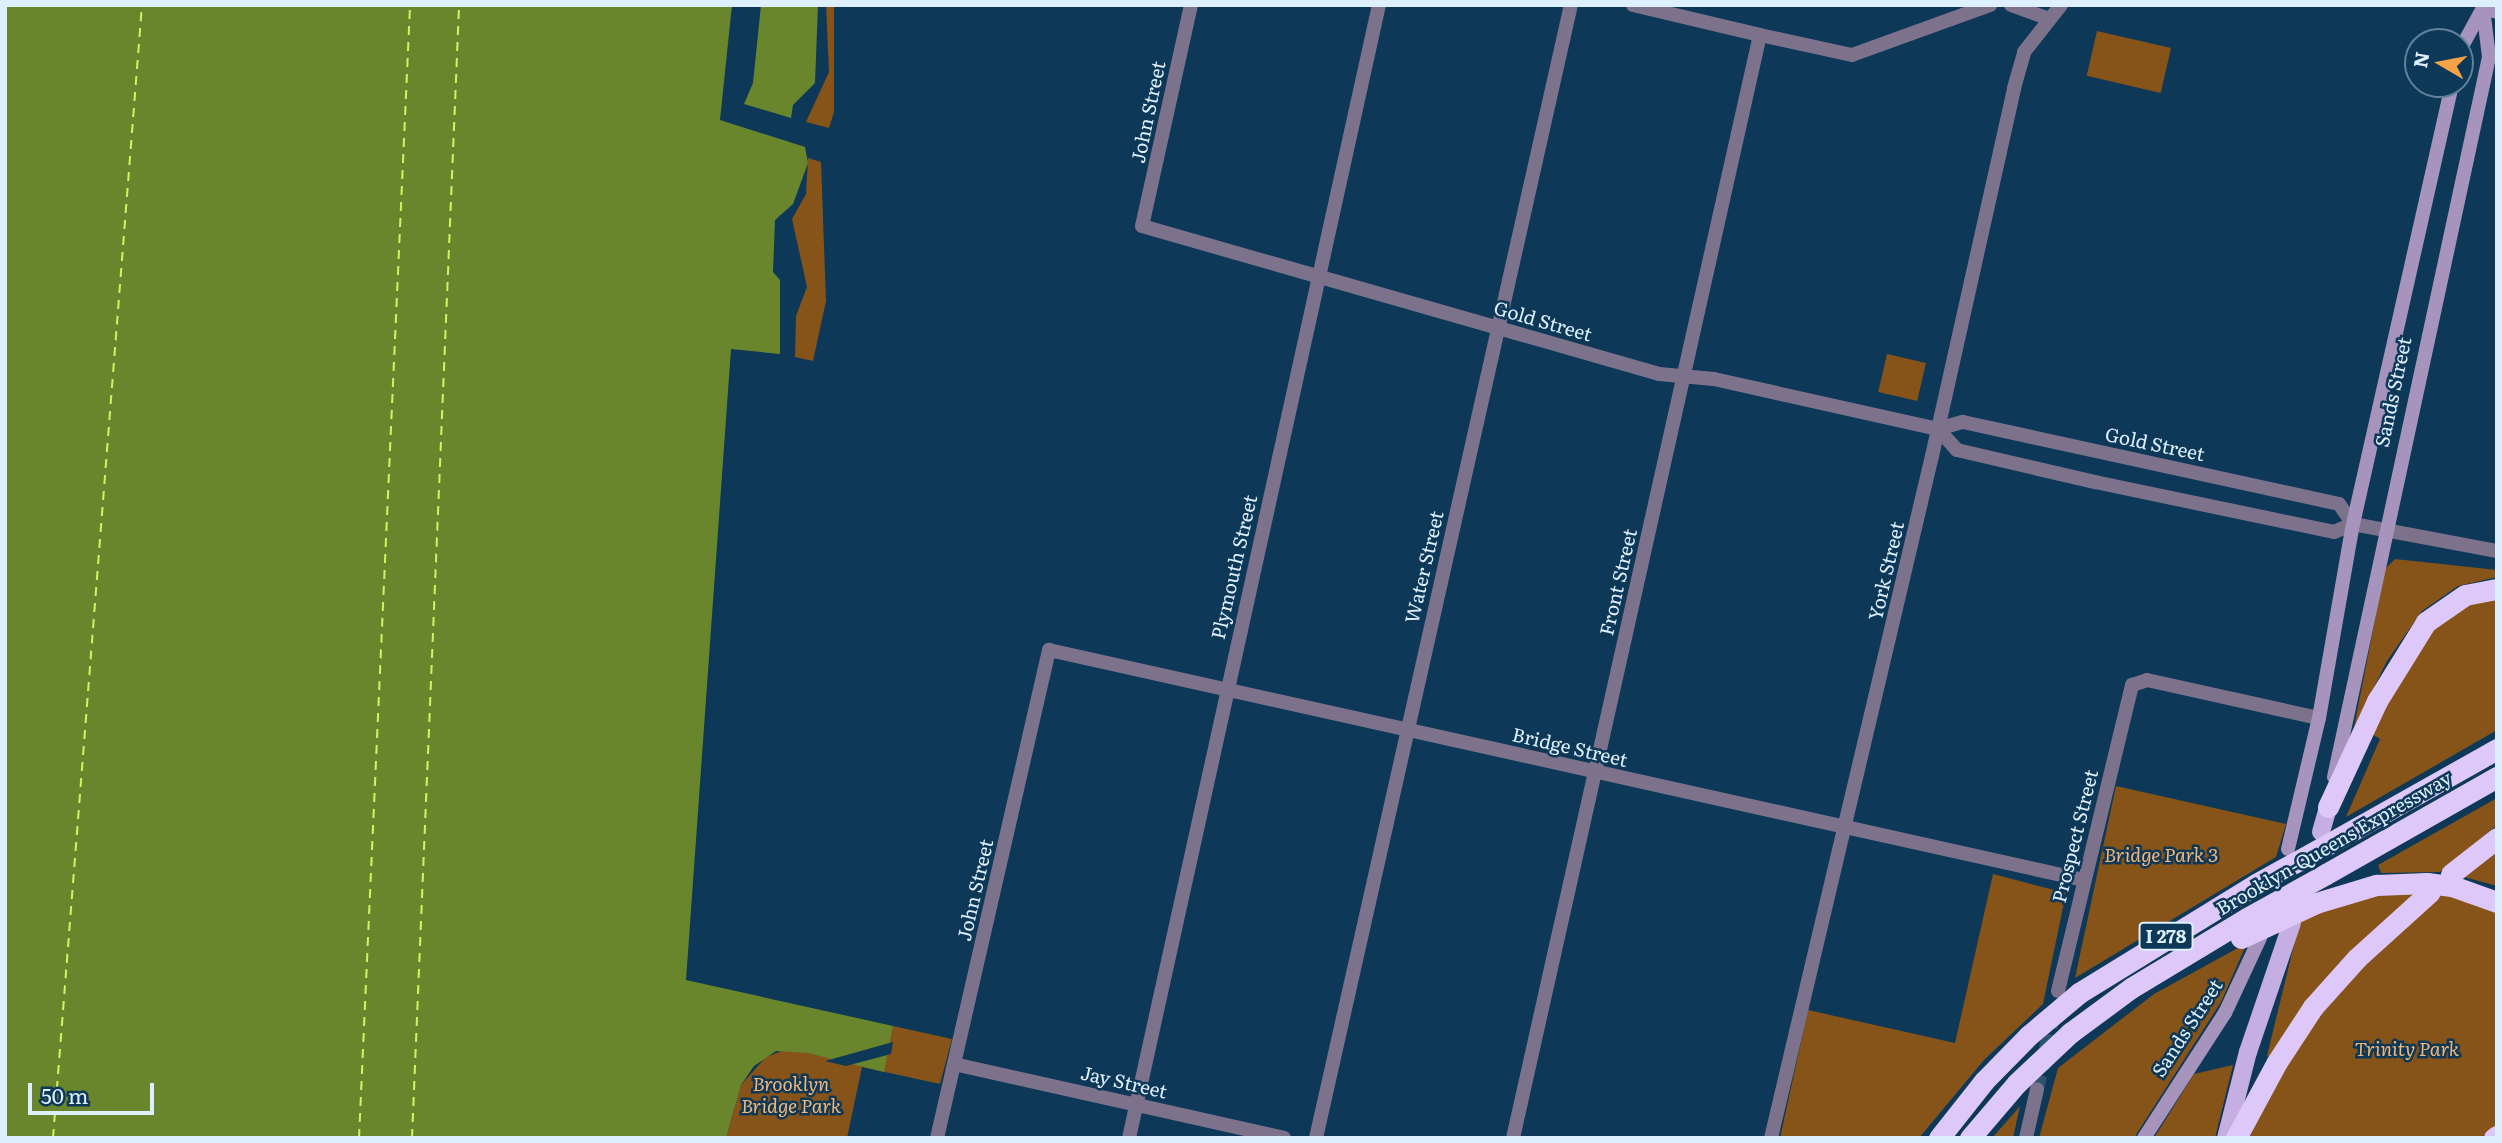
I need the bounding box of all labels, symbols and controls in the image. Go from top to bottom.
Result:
north arrow [2404,28,2474,98]
text: N [2405,49,2435,70]
street label: John Street [1126,59,1170,165]
street label: Gold Street [1491,296,1595,346]
street label: Sands Street [2370,335,2416,449]
street label: Gold Street [2103,422,2207,466]
street label: Plymouth Street [1206,493,1262,641]
street label: Water Street [1400,509,1448,625]
street label: York Street [1864,519,1908,623]
street label: Front Street [1595,526,1641,638]
street label: Bridge Street [1510,723,1630,771]
street label: Brooklyn-Queens Expressway [2212,766,2456,920]
street label: Prospect Street [2047,767,2103,905]
street label: John Street [952,837,998,943]
park label: Bridge Park 3 [2104,844,2218,866]
road number: I 278 [2138,922,2194,951]
street label: Sands Street [2147,975,2227,1081]
park label: Trinity Park [2355,1038,2459,1060]
street label: Jay Street [1079,1061,1169,1103]
scale bar [32,1070,158,1114]
park label: Brooklyn Bridge Park [741,1073,841,1117]
text: 50 m [41,1079,88,1110]

